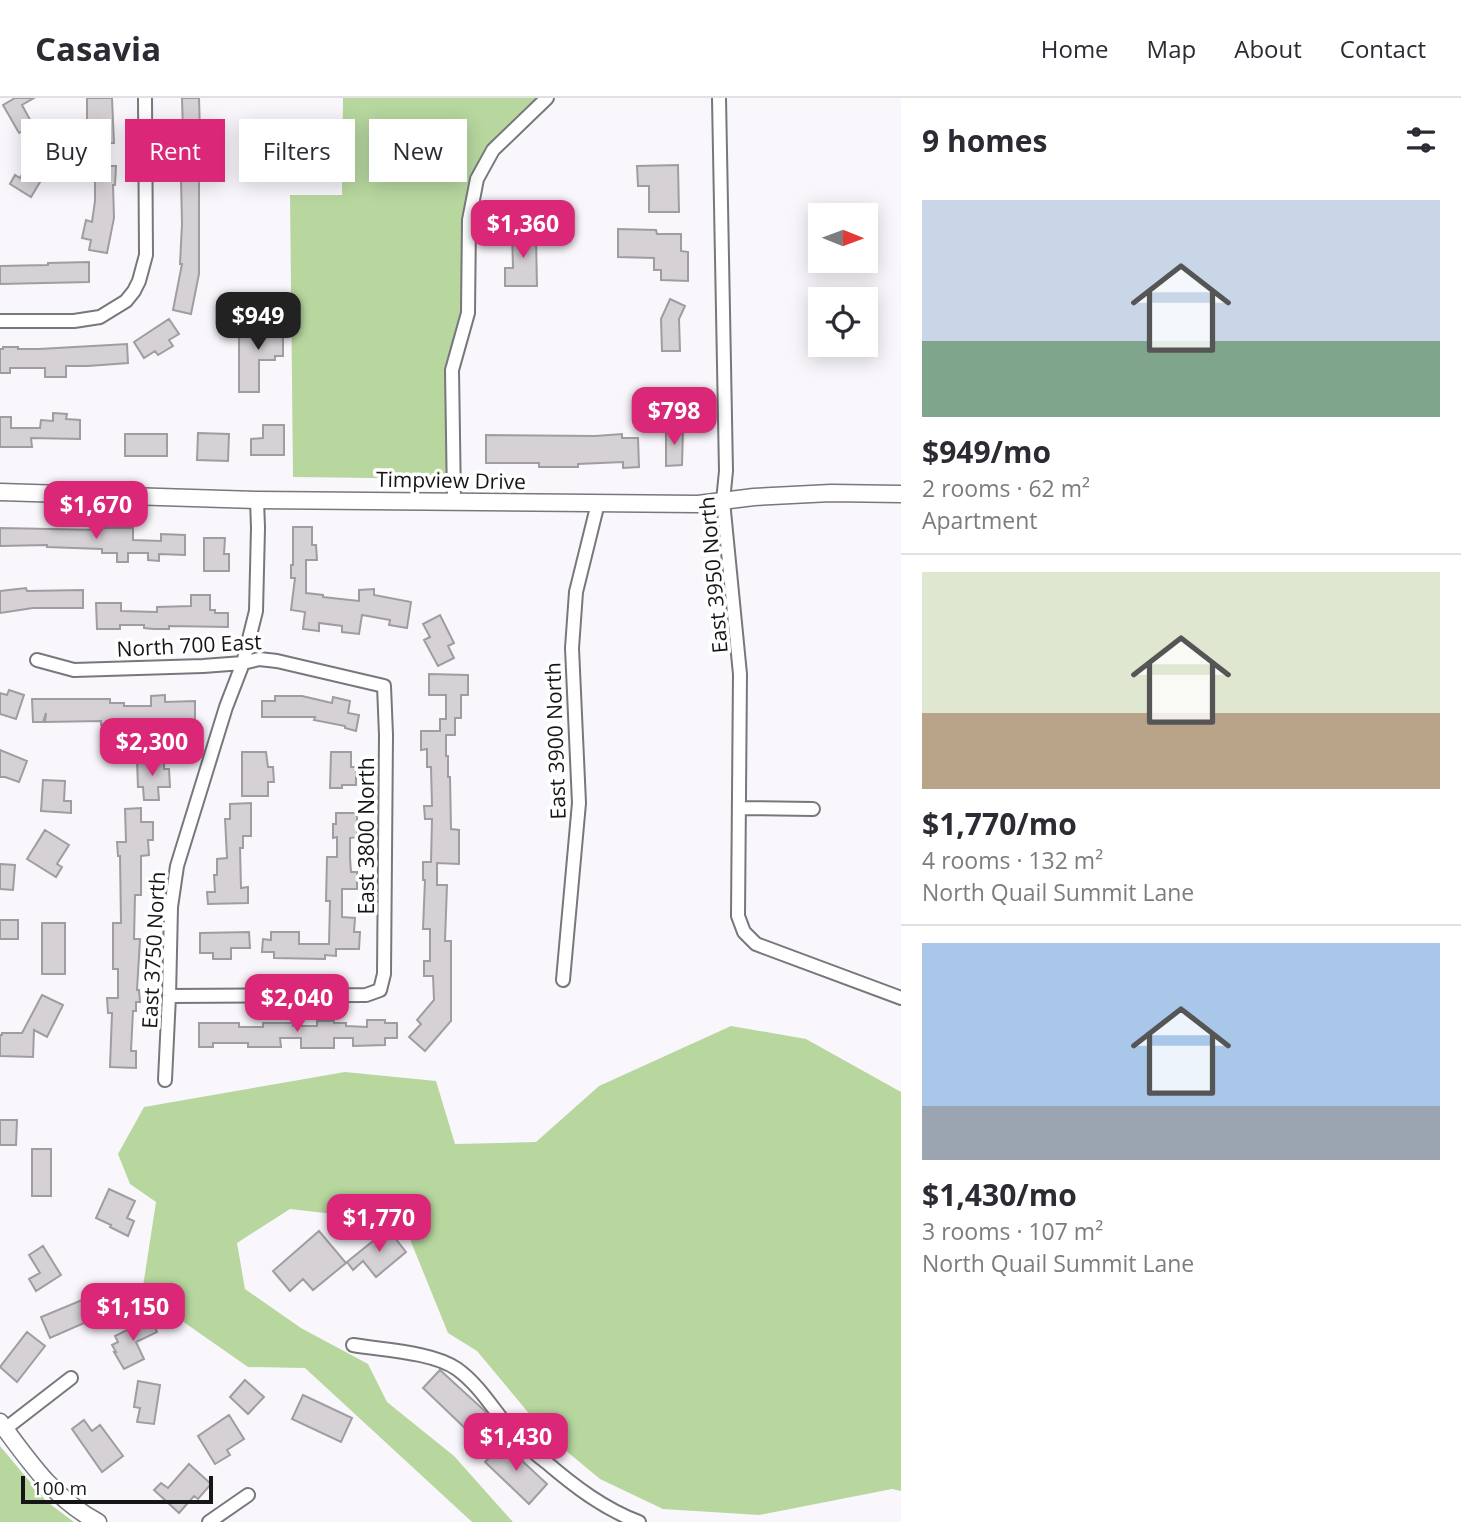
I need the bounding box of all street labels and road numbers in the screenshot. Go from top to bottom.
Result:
street label: Timpview Drive [376,465,526,495]
street label: East 3950 North [692,495,734,655]
street label: North 700 East [116,627,262,663]
street label: East 3900 North [538,662,572,820]
street label: East 3800 North [352,757,380,915]
street label: East 3750 North [135,871,171,1029]

